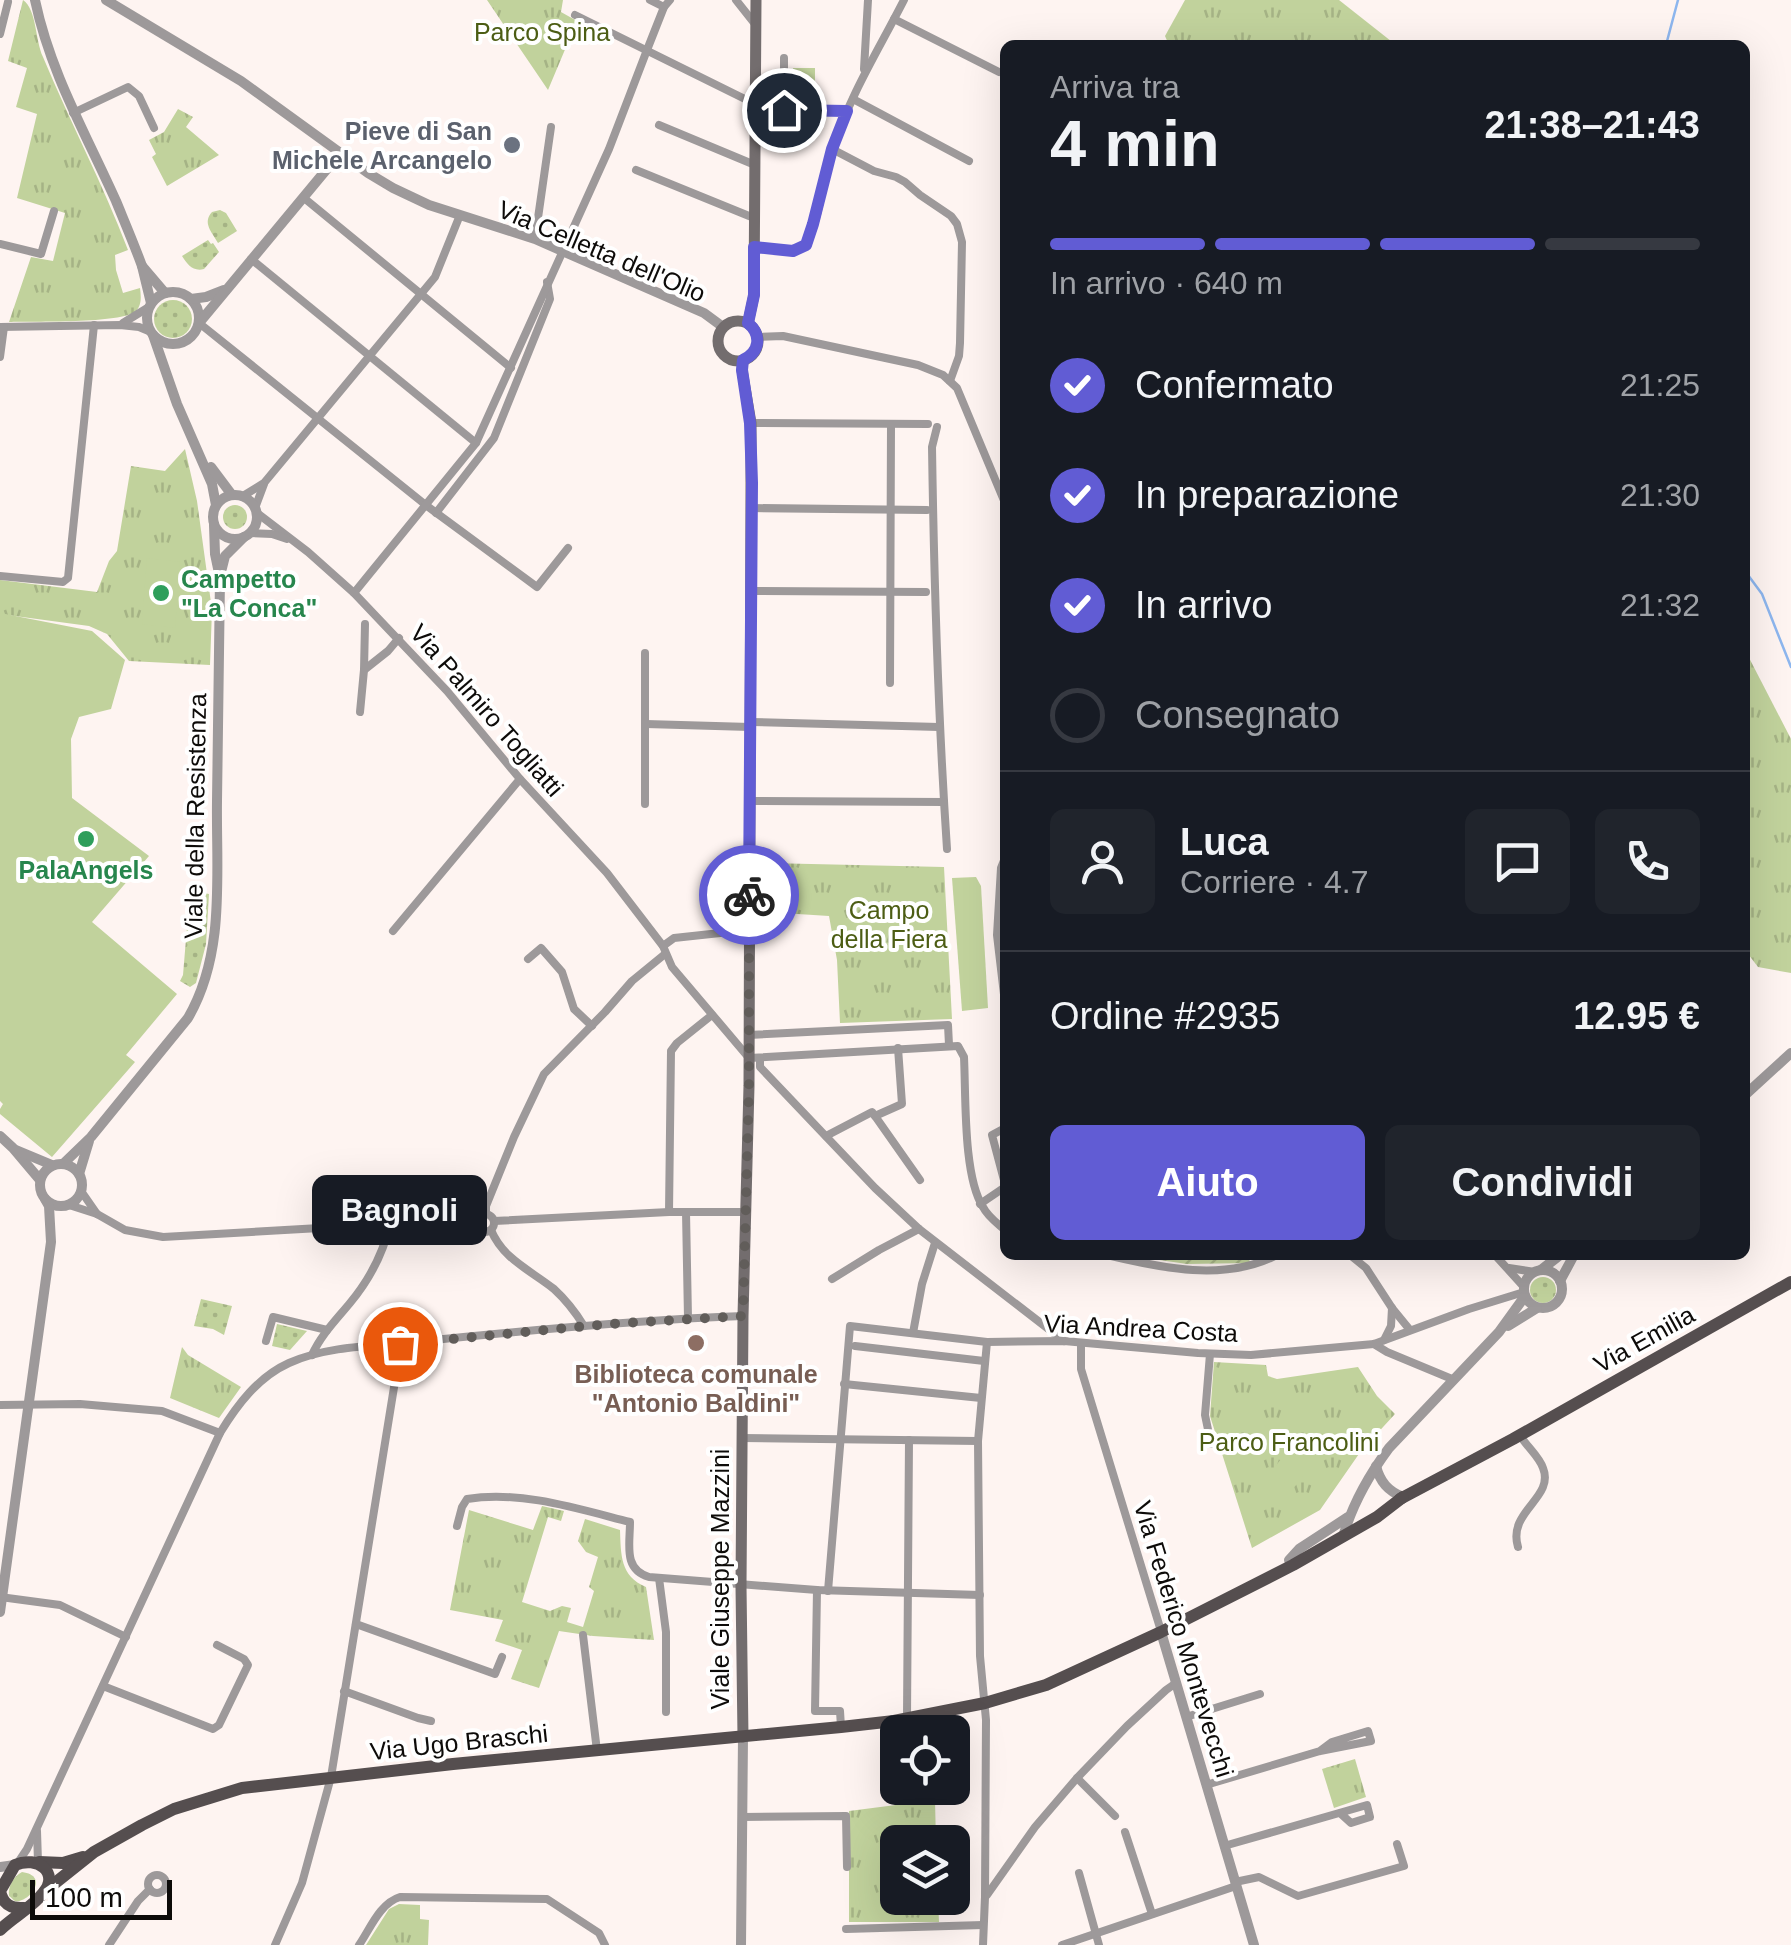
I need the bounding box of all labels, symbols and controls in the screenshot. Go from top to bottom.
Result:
park label: Parco Spina [474,18,610,46]
pin [742,68,827,153]
text: Arriva tra [1050,69,1180,105]
icon: home [757,83,812,138]
text: 21:38–21:43 [1484,104,1700,146]
text: 4 min [1050,107,1220,180]
place label: Pieve di San Michele Arcangelo [272,117,492,174]
marker: Pieve di San Michele Arcangelo [501,134,523,156]
street label: Via Celletta dell'Olio [494,195,710,307]
text: In arrivo · 640 m [1050,265,1283,301]
icon: check [1050,358,1105,413]
text: Confermato [1135,364,1334,406]
text: 21:25 [1620,367,1700,403]
icon: check [1050,468,1105,523]
text: In preparazione [1135,474,1399,516]
text: 21:30 [1620,477,1700,513]
place label: Campetto "La Conca" [181,565,317,622]
icon: check [1050,578,1105,633]
marker: Campetto "La Conca" [150,582,172,604]
text: In arrivo [1135,584,1272,626]
text: 21:32 [1620,587,1700,623]
street label: Via Palmiro Togliatti [405,618,569,802]
street label: Viale della Resistenza [179,693,211,939]
text: Consegnato [1135,694,1340,736]
button: person [1050,809,1155,914]
button: chat [1465,809,1570,914]
button: phone [1595,809,1700,914]
text: Luca [1180,821,1269,863]
marker: PalaAngels [75,828,97,850]
courier [699,845,799,945]
place label: PalaAngels [19,856,153,884]
text: Corriere · 4.7 [1180,864,1369,900]
icon: bike [722,868,777,923]
park label: Campo della Fiera [831,896,947,953]
text: Ordine #2935 [1050,995,1280,1037]
text: 12.95 € [1573,995,1700,1037]
button: Aiuto [1050,1125,1365,1240]
button: Condividi [1385,1125,1700,1240]
callout: Bagnoli [312,1174,488,1244]
text: Bagnoli [341,1192,458,1228]
street label: Via Emilia [1589,1300,1699,1378]
pin [358,1302,443,1387]
street label: Via Andrea Costa [1043,1309,1239,1347]
icon: bag [373,1317,428,1372]
marker: Biblioteca comunale "Antonio Baldini" [685,1332,707,1354]
place label: Biblioteca comunale "Antonio Baldini" [574,1360,818,1417]
park label: Parco Francolini [1199,1428,1379,1456]
street label: Viale Giuseppe Mazzini [706,1449,734,1709]
street label: Via Federico Montevecchi [1129,1498,1239,1780]
map controls [880,1715,970,1915]
button: locate [880,1715,970,1805]
street label: Via Ugo Braschi [369,1719,549,1765]
button: layers [880,1825,970,1915]
scale bar [30,1875,172,1920]
text: 100 m [45,1882,123,1913]

